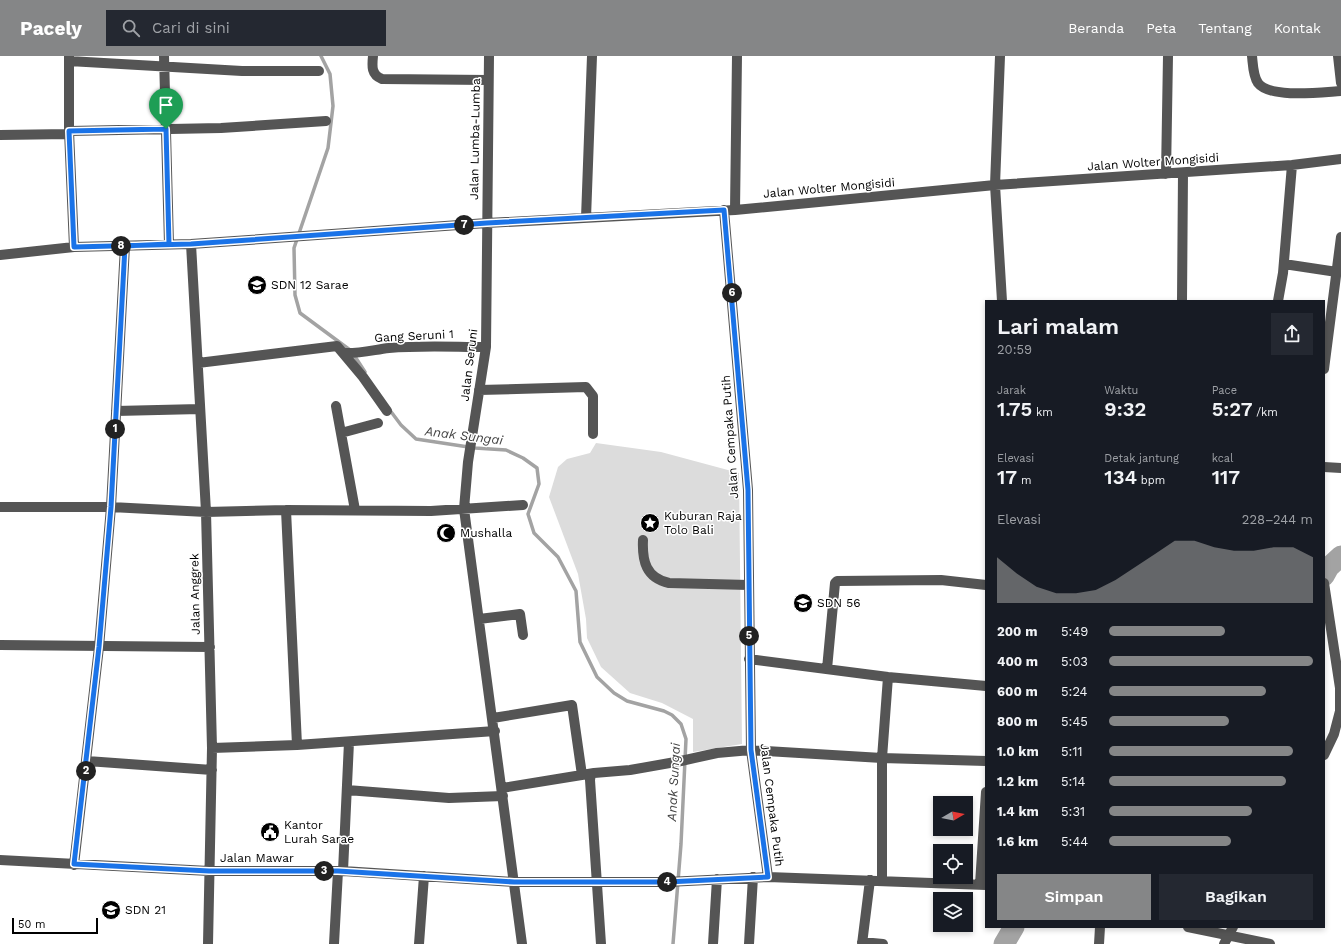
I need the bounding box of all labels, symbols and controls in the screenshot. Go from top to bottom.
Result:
search box [106,10,386,46]
text: Pacely [20,17,82,40]
icon: search [120,17,142,39]
text: Cari di sini [152,19,230,37]
text: Beranda [1068,20,1124,36]
text: Peta [1146,20,1176,36]
text: Tentang [1198,20,1252,36]
text: Kontak [1274,20,1321,36]
street label: Jalan Lumba-Lumba [467,78,483,200]
pin [149,88,183,129]
icon: arrive [155,94,177,116]
street label: Jalan Wolter Mongisidi [1087,150,1219,174]
street label: Jalan Wolter Mongisidi [763,175,895,201]
pin: 7 [454,215,474,235]
text: 7 [461,218,467,231]
pin: 8 [111,236,131,256]
text: 8 [118,239,124,252]
school or university icon: SDN 12 Sarae [246,274,268,296]
place label: SDN 12 Sarae [271,278,349,292]
pin: 6 [722,283,742,303]
text: 6 [729,286,735,299]
button: share [1271,313,1313,355]
text: Lari malam [997,314,1119,339]
street label: Gang Seruni 1 [374,327,454,345]
street label: Jalan Seruni [458,328,480,402]
text: 20:59 [997,342,1032,357]
street label: Jalan Cempaka Putih [719,375,741,499]
text: Jarak [997,384,1026,397]
text: Waktu [1104,384,1138,397]
text: Pace [1212,384,1237,397]
text: 1.75 [997,397,1032,421]
text: 9:32 [1104,397,1146,421]
text: 5:27 [1212,397,1253,421]
text: km [1032,406,1053,419]
text: /km [1253,406,1278,419]
pin: 1 [105,419,125,439]
text: 1 [113,422,117,435]
water label: Anak Sungai [423,423,504,448]
text: Elevasi [997,452,1034,465]
text: Detak jantung [1104,452,1179,465]
text: kcal [1212,452,1233,465]
text: 17 [997,465,1017,489]
text: 134 [1104,465,1137,489]
text: 117 [1212,465,1240,489]
text: m [1017,474,1031,487]
text: bpm [1137,474,1165,487]
place label: Kuburan Raja Tolo Bali [664,509,742,537]
place icon: Kuburan Raja Tolo Bali [639,512,661,534]
text: Elevasi [997,512,1041,527]
text: 228–244 m [1242,512,1313,527]
mosque icon: Mushalla [435,522,457,544]
place label: Mushalla [460,526,512,540]
street label: Jalan Anggrek [187,553,203,635]
school or university icon: SDN 56 [792,592,814,614]
place label: SDN 56 [817,596,861,610]
text: 200 m [997,624,1037,639]
text: 5:49 [1061,624,1088,639]
pin: 5 [739,626,759,646]
text: 5 [746,629,752,642]
text: 400 m [997,654,1038,669]
text: 5:03 [1061,654,1088,669]
text: 600 m [997,684,1038,699]
text: 5:24 [1061,684,1088,699]
text: 800 m [997,714,1038,729]
text: 5:45 [1061,714,1088,729]
water label: Anak Sungai [664,742,683,823]
street label: Jalan Cempaka Putih [758,743,786,867]
text: 1.0 km [997,744,1039,759]
text: 5:11 [1061,744,1083,759]
pin: 2 [76,761,96,781]
text: 2 [83,764,89,777]
text: 1.2 km [997,774,1038,789]
text: 5:14 [1061,774,1085,789]
north arrow [933,796,973,836]
map controls [933,796,973,932]
text: 1.4 km [997,804,1039,819]
text: 5:31 [1061,804,1085,819]
place label: Kantor Lurah Sarae [284,818,354,846]
public building icon: Kantor Lurah Sarae [259,821,281,843]
text: 1.6 km [997,834,1038,849]
text: 5:44 [1061,834,1088,849]
button: locate [933,844,973,884]
street label: Jalan Mawar [220,851,294,865]
pin: 3 [314,861,334,881]
text: 3 [321,864,327,877]
pin: 4 [657,872,677,892]
button: Simpan [997,874,1151,920]
button: Bagikan [1159,874,1313,920]
text: 4 [663,875,671,888]
button: layers [933,892,973,932]
school or university icon: SDN 21 [100,899,122,921]
place label: SDN 21 [125,903,166,917]
scale bar [12,916,98,935]
text: 50 m [18,918,45,931]

